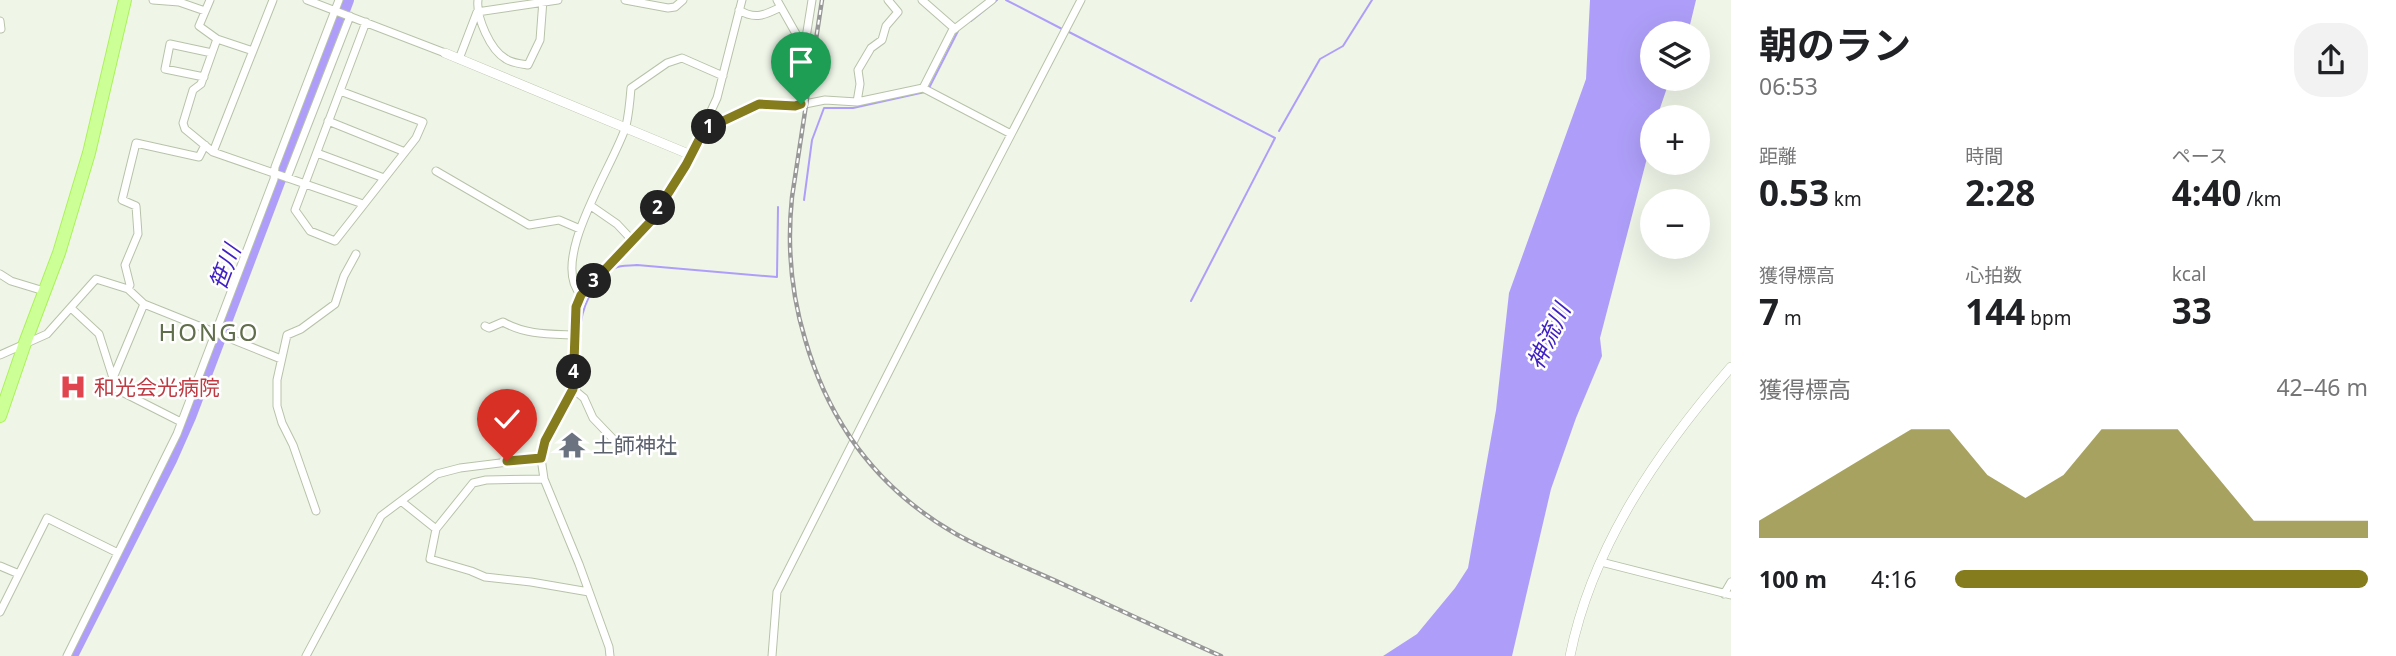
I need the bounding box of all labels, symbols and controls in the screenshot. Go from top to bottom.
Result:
text: 朝のラン [1759,18,1911,70]
map controls [1640,21,1710,259]
button: layers [1640,21,1710,91]
button: share [2294,23,2368,97]
pin [771,32,831,104]
icon: arrive [782,43,820,81]
text: 06:53 [1759,70,1818,102]
button: + [1640,105,1710,175]
pin: 1 [692,110,726,144]
text: 1 [703,113,714,139]
text: 距離 [1759,143,1797,169]
text: 時間 [1965,143,2003,169]
text: ペース [2172,143,2228,169]
text: 0.53 [1759,169,1829,216]
text: 2:28 [1965,169,2035,216]
text: 4:40 [2172,169,2242,216]
text: km [1829,186,1862,212]
text: /km [2242,186,2281,212]
button: − [1640,189,1710,259]
pin: 2 [640,190,676,226]
text: 2 [652,194,663,220]
water label: 笹川 [201,237,248,294]
text: kcal [2172,261,2206,287]
text: 獲得標高 [1759,262,1835,288]
text: 心拍数 [1965,262,2022,288]
pin: 3 [576,264,612,298]
text: 3 [588,267,599,293]
text: 33 [2172,287,2212,334]
text: 7 [1759,288,1779,335]
text: 144 [1965,288,2025,335]
water label: 神流川 [1519,295,1578,374]
text: m [1779,305,1802,331]
text: bpm [2025,305,2071,331]
district label: HONGO [159,315,259,348]
pin: 4 [556,354,592,390]
text: 4 [568,358,579,384]
text: 42–46 m [2276,371,2368,403]
hospital icon: 和光会光病院 [58,372,88,402]
place label: 和光会光病院 [94,373,220,401]
text: 獲得標高 [1759,373,1851,405]
pin [477,389,537,461]
icon: check [488,400,526,438]
temple icon: 土師神社 [557,430,587,460]
place label: 土師神社 [593,431,677,459]
text: 100 m [1759,563,1827,595]
text: 4:16 [1871,563,1917,595]

